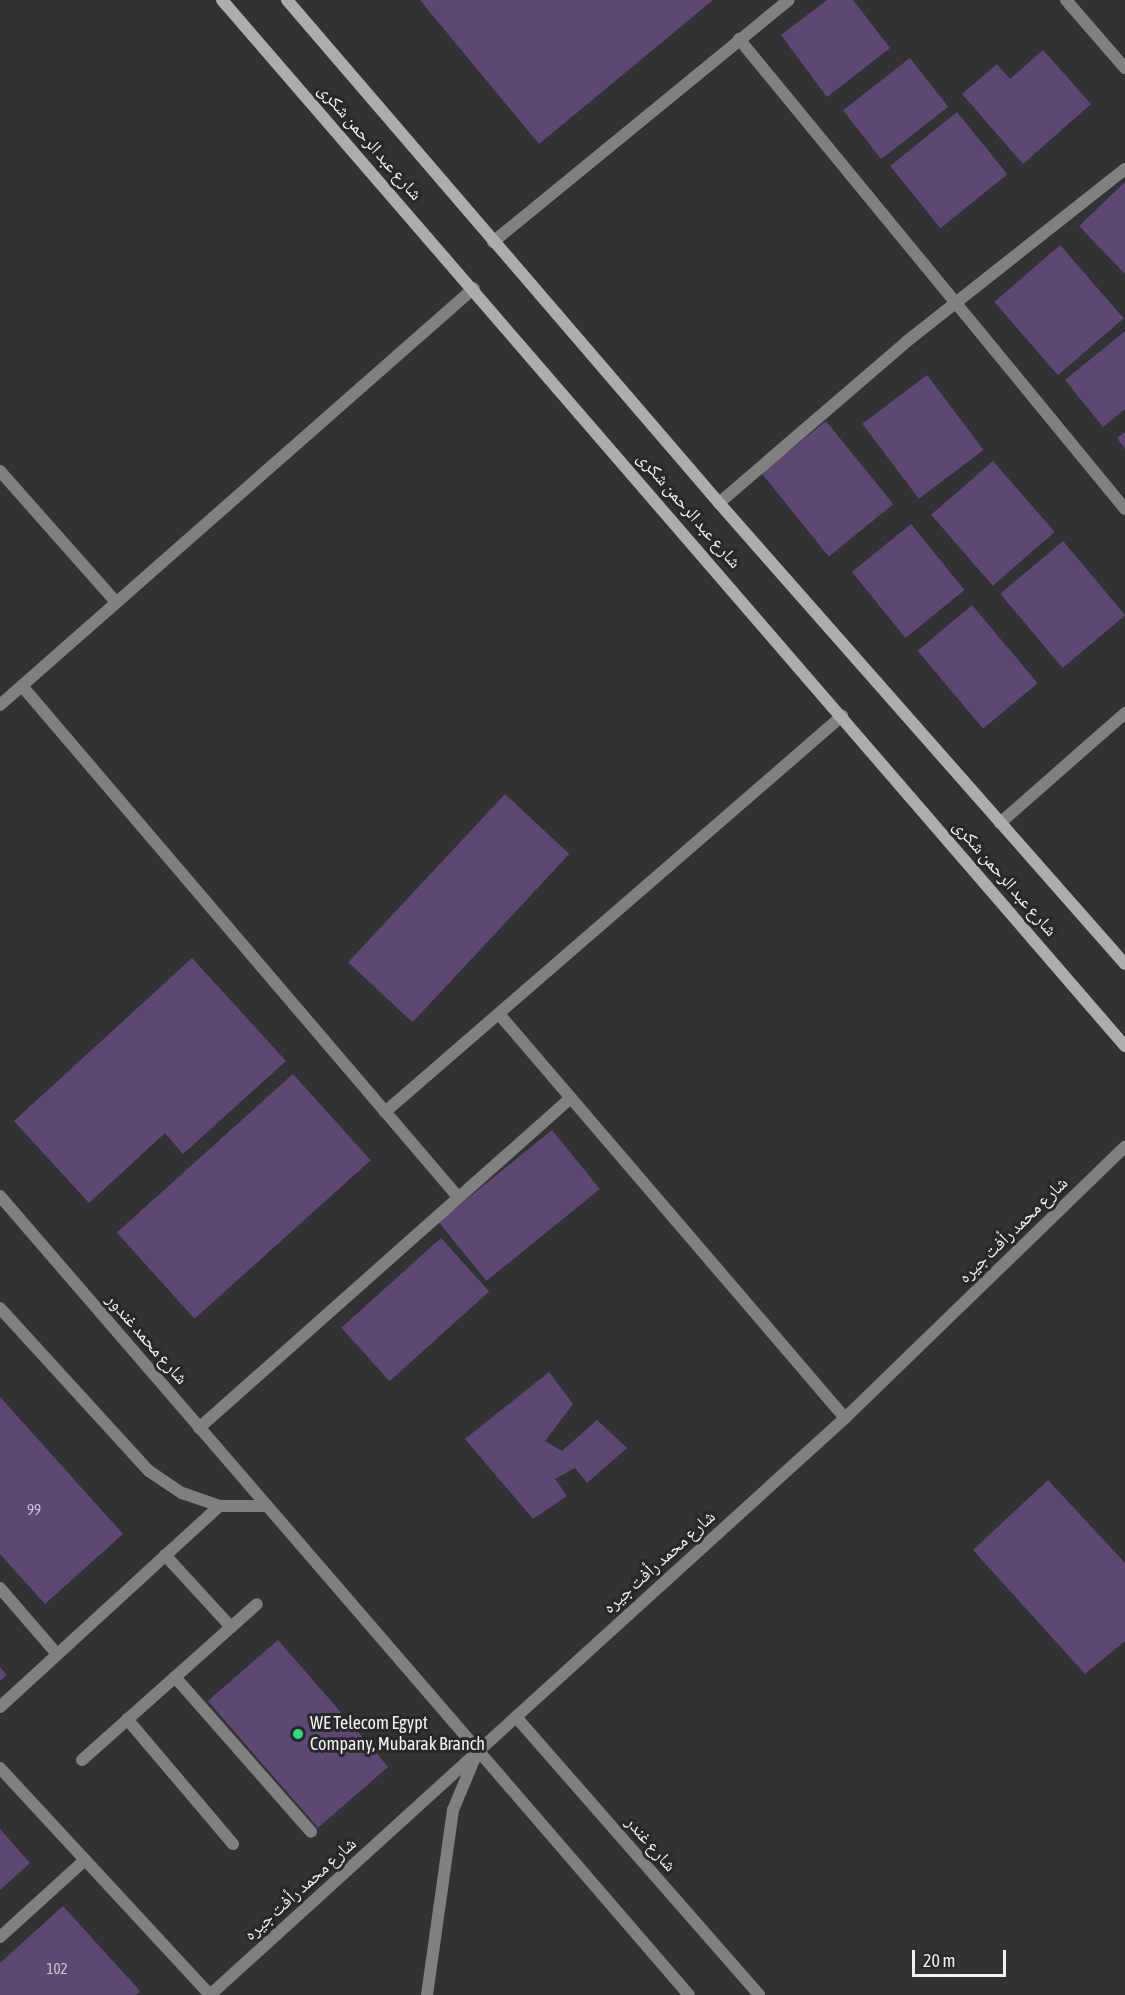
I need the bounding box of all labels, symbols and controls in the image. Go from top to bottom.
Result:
street label: شارع عبد الرحمن شكرى [313,79,427,205]
street label: شارع عبد الرحمن شكرى [632,447,746,573]
street label: شارع عبد الرحمن شكرى [948,815,1062,941]
street label: شارع محمد رأفت جيره [954,1172,1072,1288]
street label: شارع محمد غندور [102,1289,192,1389]
house number: 99 [27,1501,41,1519]
street label: شارع محمد رأفت جيره [598,1506,720,1618]
place label: WE Telecom Egypt Company, Mubarak Branch [310,1713,485,1756]
marker: WE Telecom Egypt Company, Mubarak Branch [291,1727,305,1741]
street label: شارع غندر [621,1812,681,1876]
street label: شارع محمد رأفت جيره [239,1833,361,1945]
scale bar [915,1938,1010,1976]
text: 20 m [923,1950,955,1971]
house number: 102 [46,1960,68,1978]

